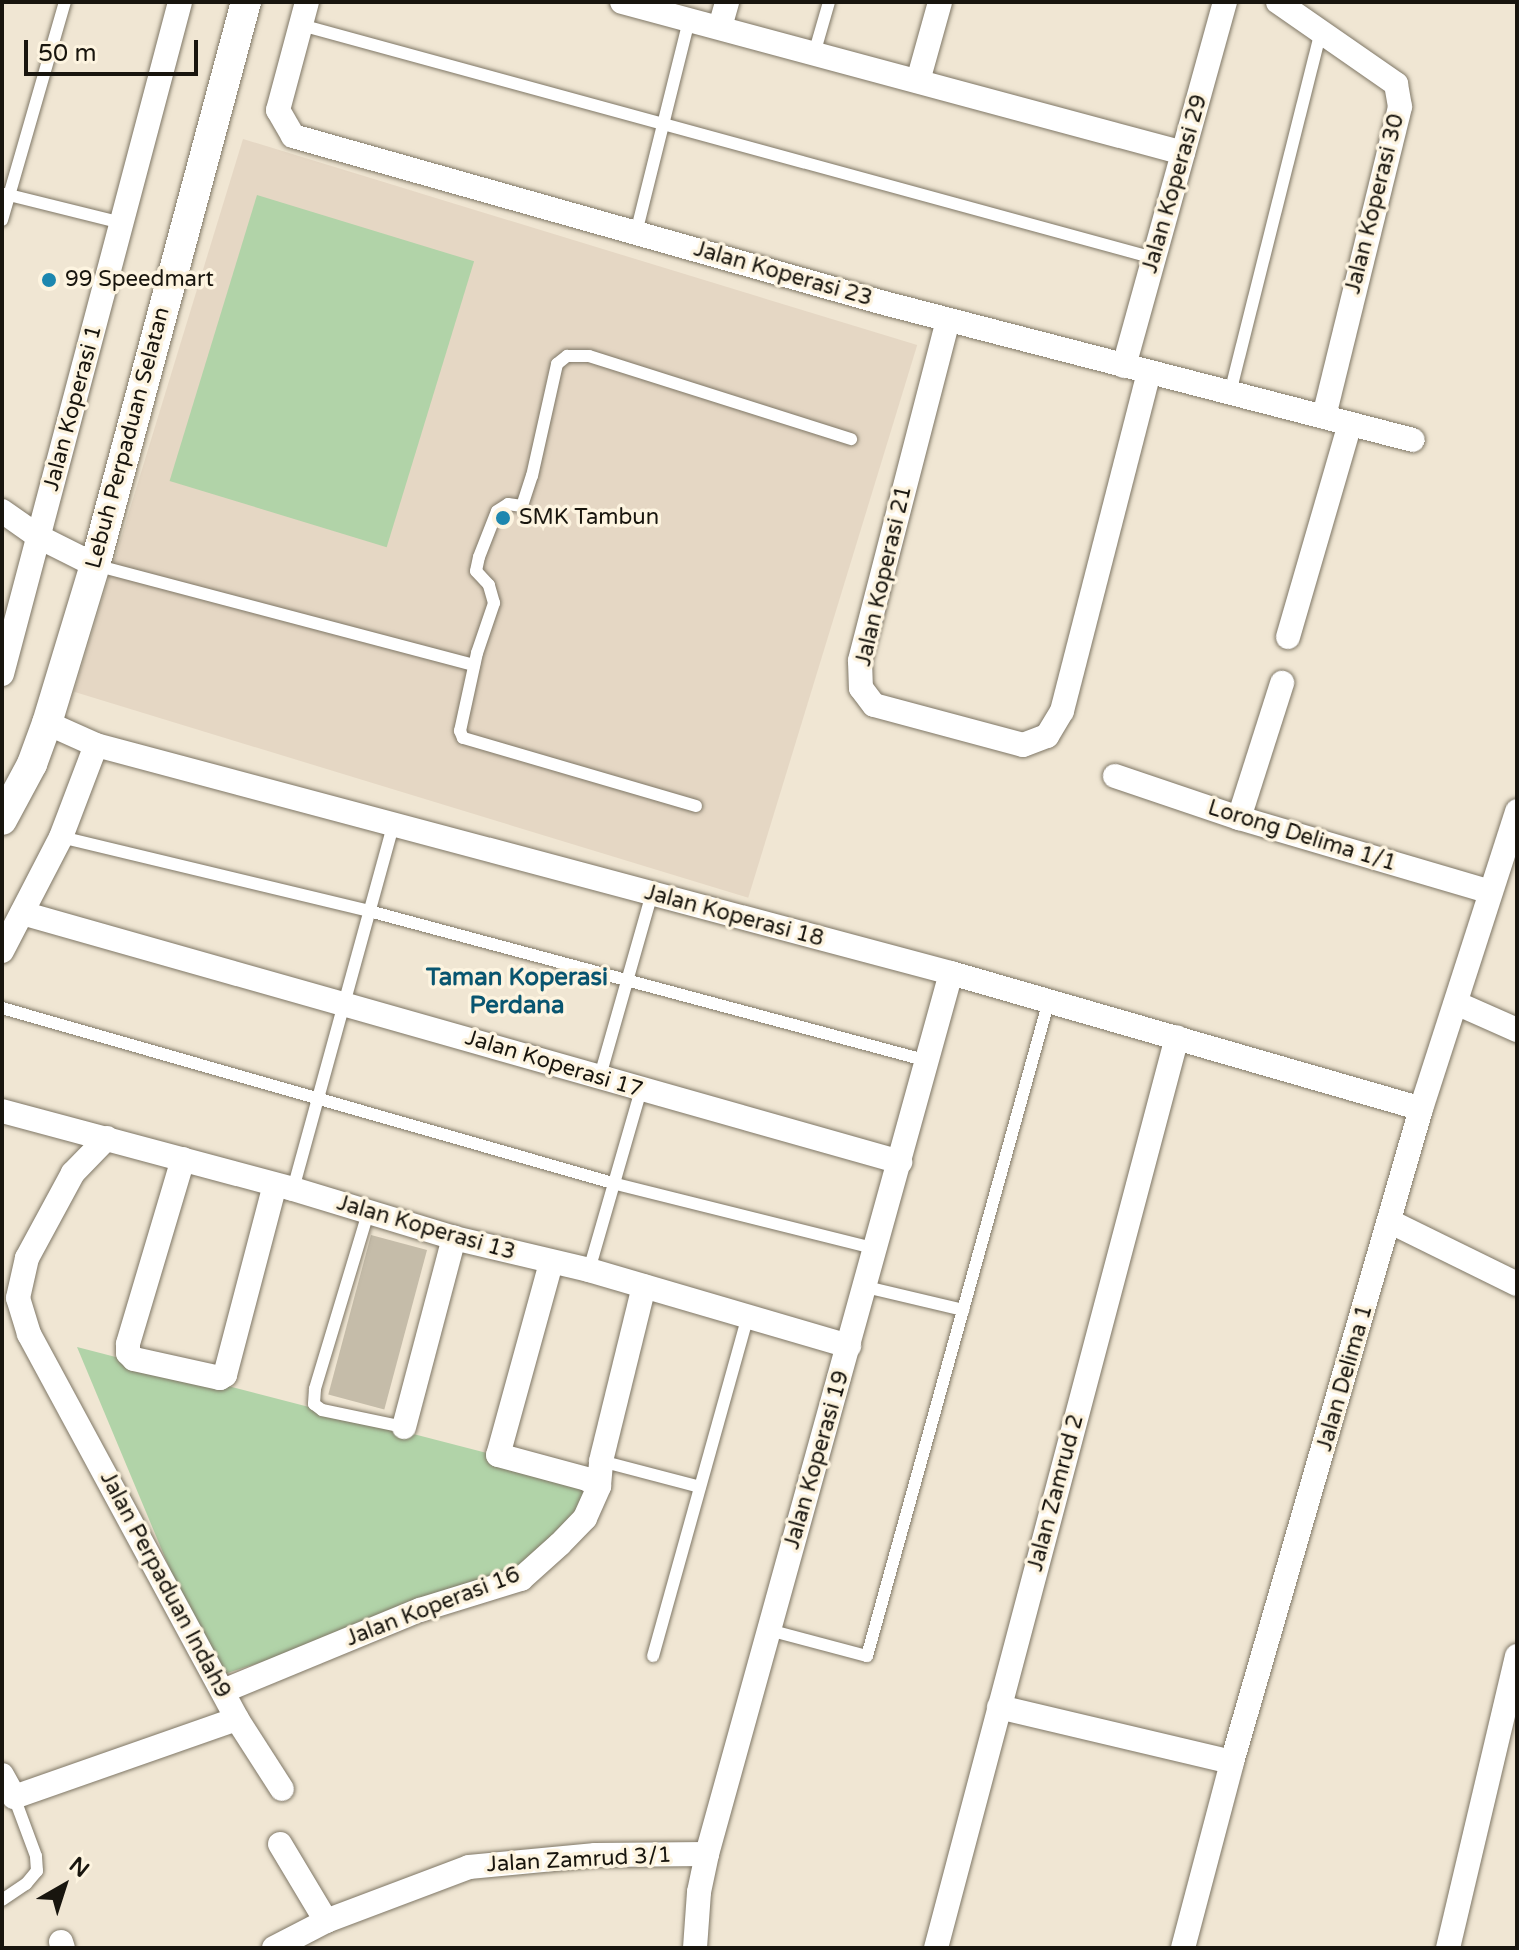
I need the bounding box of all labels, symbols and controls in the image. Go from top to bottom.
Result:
scale bar [28,24,202,74]
text: 50 m [38,39,96,68]
street label: Jalan Koperasi 29 [1137,92,1213,276]
street label: Jalan Koperasi 30 [1340,111,1410,297]
street label: Jalan Koperasi 23 [691,236,875,312]
place label: 99 Speedmart [65,267,214,293]
marker: 99 Speedmart [40,271,58,289]
street label: Lebuh Perpaduan Selatan [80,304,176,572]
street label: Jalan Koperasi 1 [38,322,108,494]
street label: Jalan Koperasi 21 [850,483,918,669]
place label: SMK Tambun [519,505,659,531]
marker: SMK Tambun [494,509,512,527]
street label: Lorong Delima 1/1 [1205,795,1399,877]
street label: Jalan Koperasi 18 [642,879,826,953]
district label: Taman Koperasi Perdana [426,964,608,1020]
street label: Jalan Koperasi 17 [462,1024,646,1104]
street label: Jalan Koperasi 13 [334,1190,518,1266]
street label: Jalan Delima 1 [1311,1302,1379,1454]
street label: Jalan Koperasi 19 [779,1368,855,1552]
street label: Jalan Zamrud 2 [1022,1412,1090,1574]
street label: Jalan Perpaduan Indah9 [94,1467,236,1703]
street label: Jalan Koperasi 16 [342,1562,524,1652]
street label: Jalan Zamrud 3/1 [486,1842,672,1878]
north arrow [24,1846,104,1926]
text: N [64,1852,94,1883]

